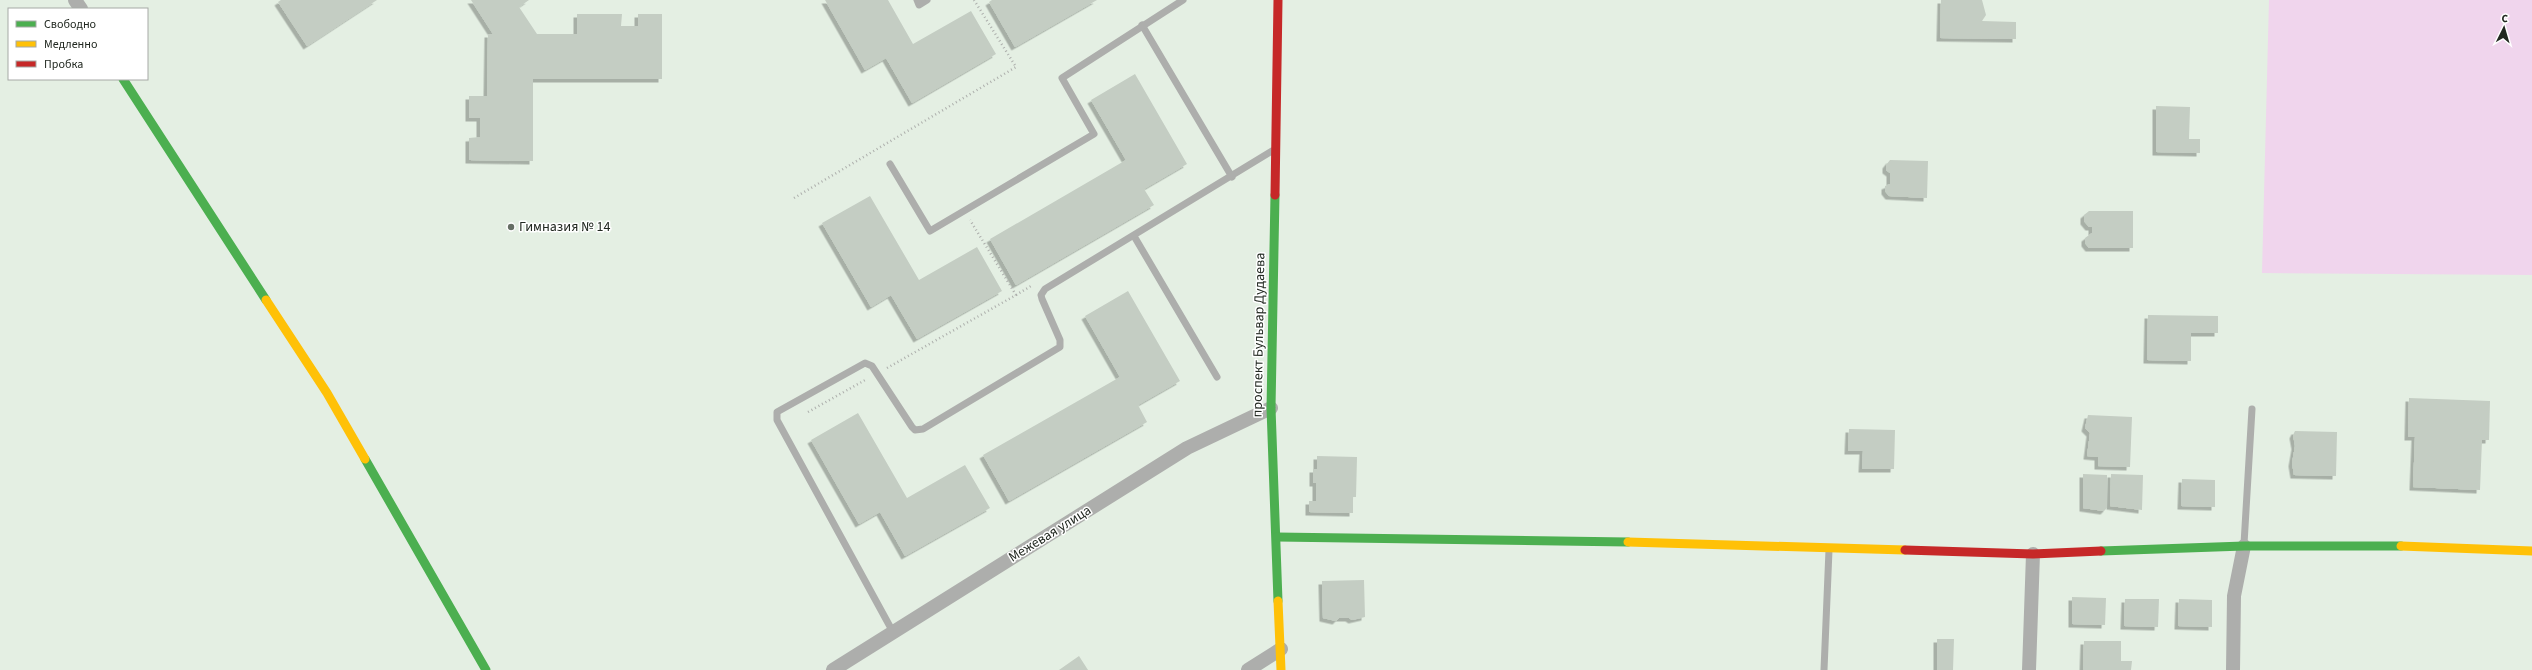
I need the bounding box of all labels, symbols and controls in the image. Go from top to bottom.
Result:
legend [8,8,148,80]
north arrow [2484,8,2524,48]
text: С [2501,11,2509,26]
text: Свободно [44,16,96,33]
text: Медленно [44,36,98,53]
text: Пробка [44,56,83,73]
place label: Гимназия № 14 [519,217,610,237]
marker: Гимназия № 14 [506,222,516,232]
street label: проспект Бульвар Дудаева [1248,253,1270,417]
street label: Межевая улица [1005,501,1095,567]

